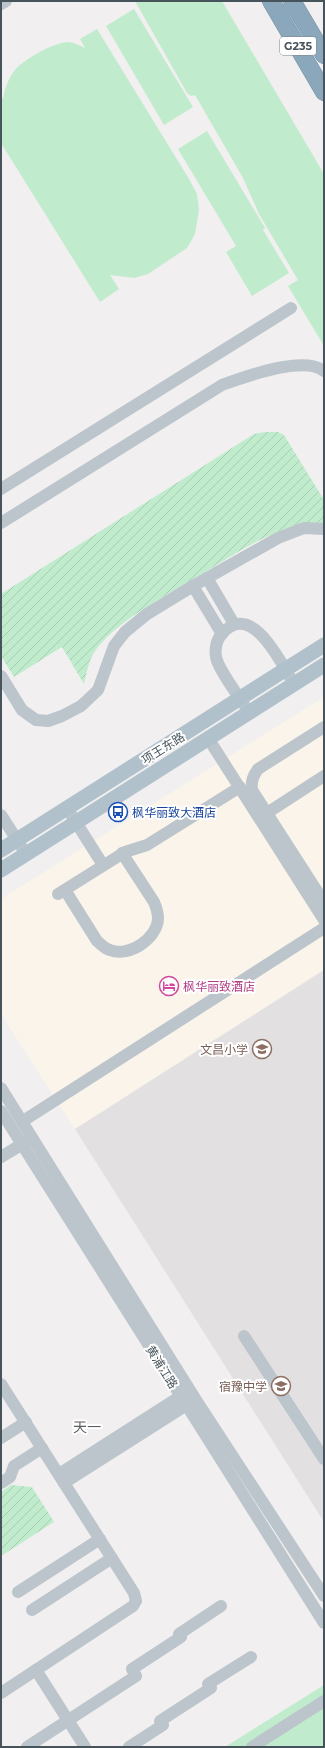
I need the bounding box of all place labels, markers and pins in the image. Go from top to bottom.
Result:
bus stop icon: 枫华丽致大酒店 [107,801,129,823]
place label: 枫华丽致大酒店 [132,805,216,820]
hotel icon: 枫华丽致酒店 [158,975,180,997]
place label: 枫华丽致酒店 [183,979,255,994]
school or university icon: 文昌小学 [251,1038,273,1060]
place label: 文昌小学 [200,1042,248,1057]
school or university icon: 宿豫中学 [270,1375,292,1397]
place label: 宿豫中学 [219,1379,267,1394]

